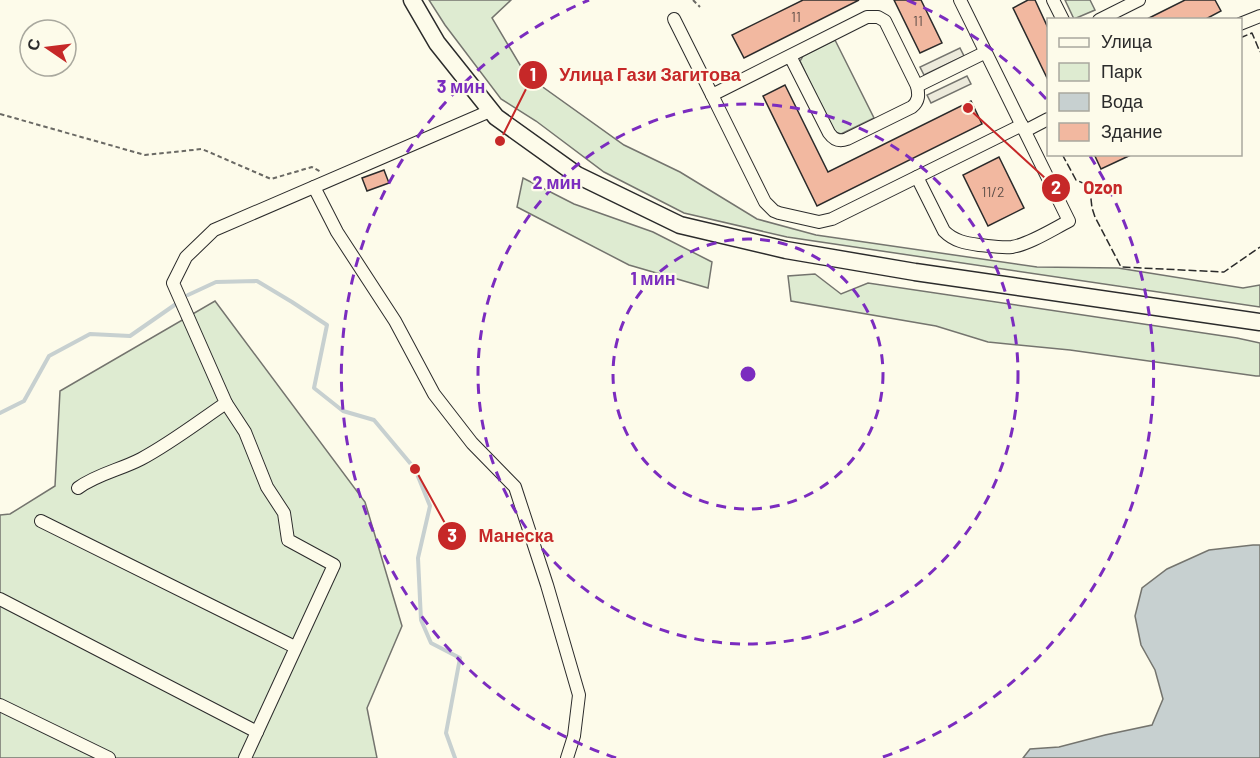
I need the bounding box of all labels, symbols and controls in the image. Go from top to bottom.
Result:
house number: 11 [791,8,801,25]
house number: 11 [913,12,923,29]
north arrow [18,18,78,78]
legend [1047,18,1242,156]
text: Улица [1101,30,1153,52]
text: С [22,36,44,52]
callout: Улица Гази Загитова [518,57,753,93]
text: Парк [1101,60,1142,82]
text: 1 [530,63,536,85]
text: Улица Гази Загитова [559,63,742,85]
text: 3 мин [437,75,485,97]
text: Вода [1101,90,1144,112]
text: Здание [1101,120,1162,142]
callout: Ozon [1041,170,1135,206]
text: 2 мин [533,171,581,193]
text: 2 [1051,176,1061,198]
text: Ozon [1083,176,1123,198]
house number: 11/2 [982,183,1004,200]
text: 1 мин [630,267,676,289]
centre of rings [738,364,758,384]
callout: Манеска [437,518,566,554]
text: 3 [447,524,457,546]
text: Манеска [479,524,554,546]

